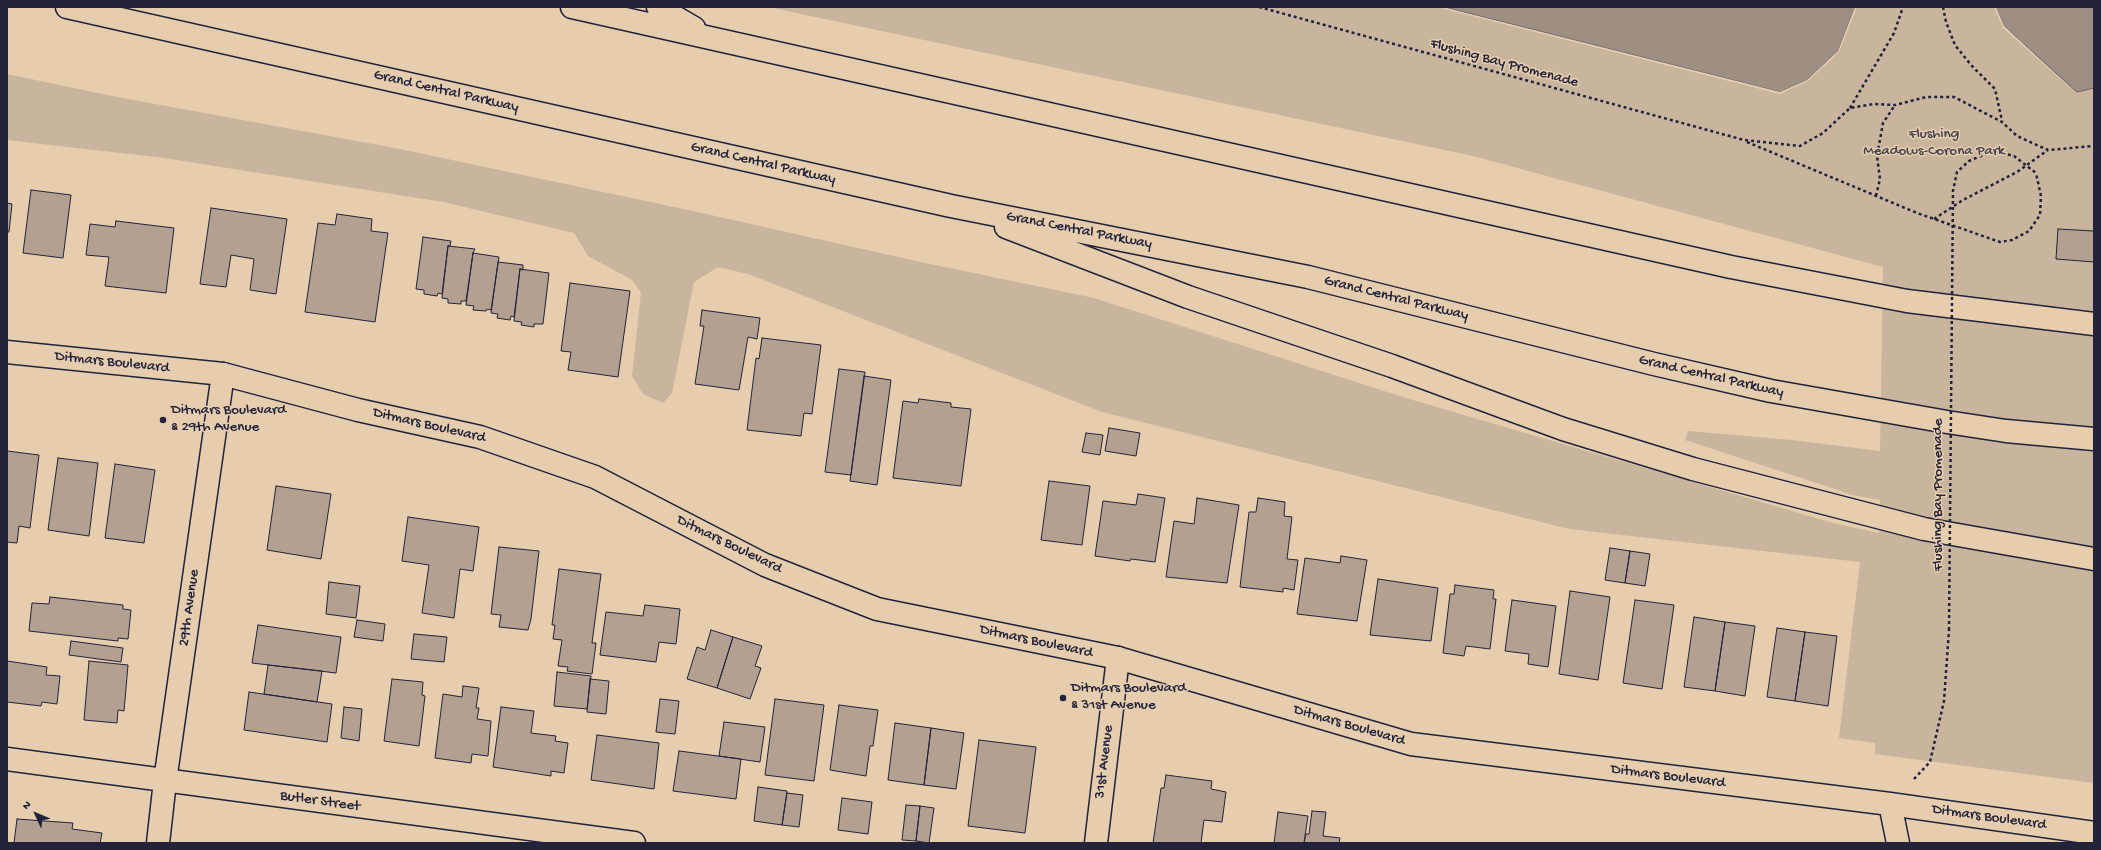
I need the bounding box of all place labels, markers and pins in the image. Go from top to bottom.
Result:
place label: Ditmars Boulevard & 29th Avenue [171,402,286,437]
marker: Ditmars Boulevard & 29th Avenue [158,415,168,425]
place label: Ditmars Boulevard & 31st Avenue [1071,680,1186,715]
marker: Ditmars Boulevard & 31st Avenue [1058,693,1068,703]

